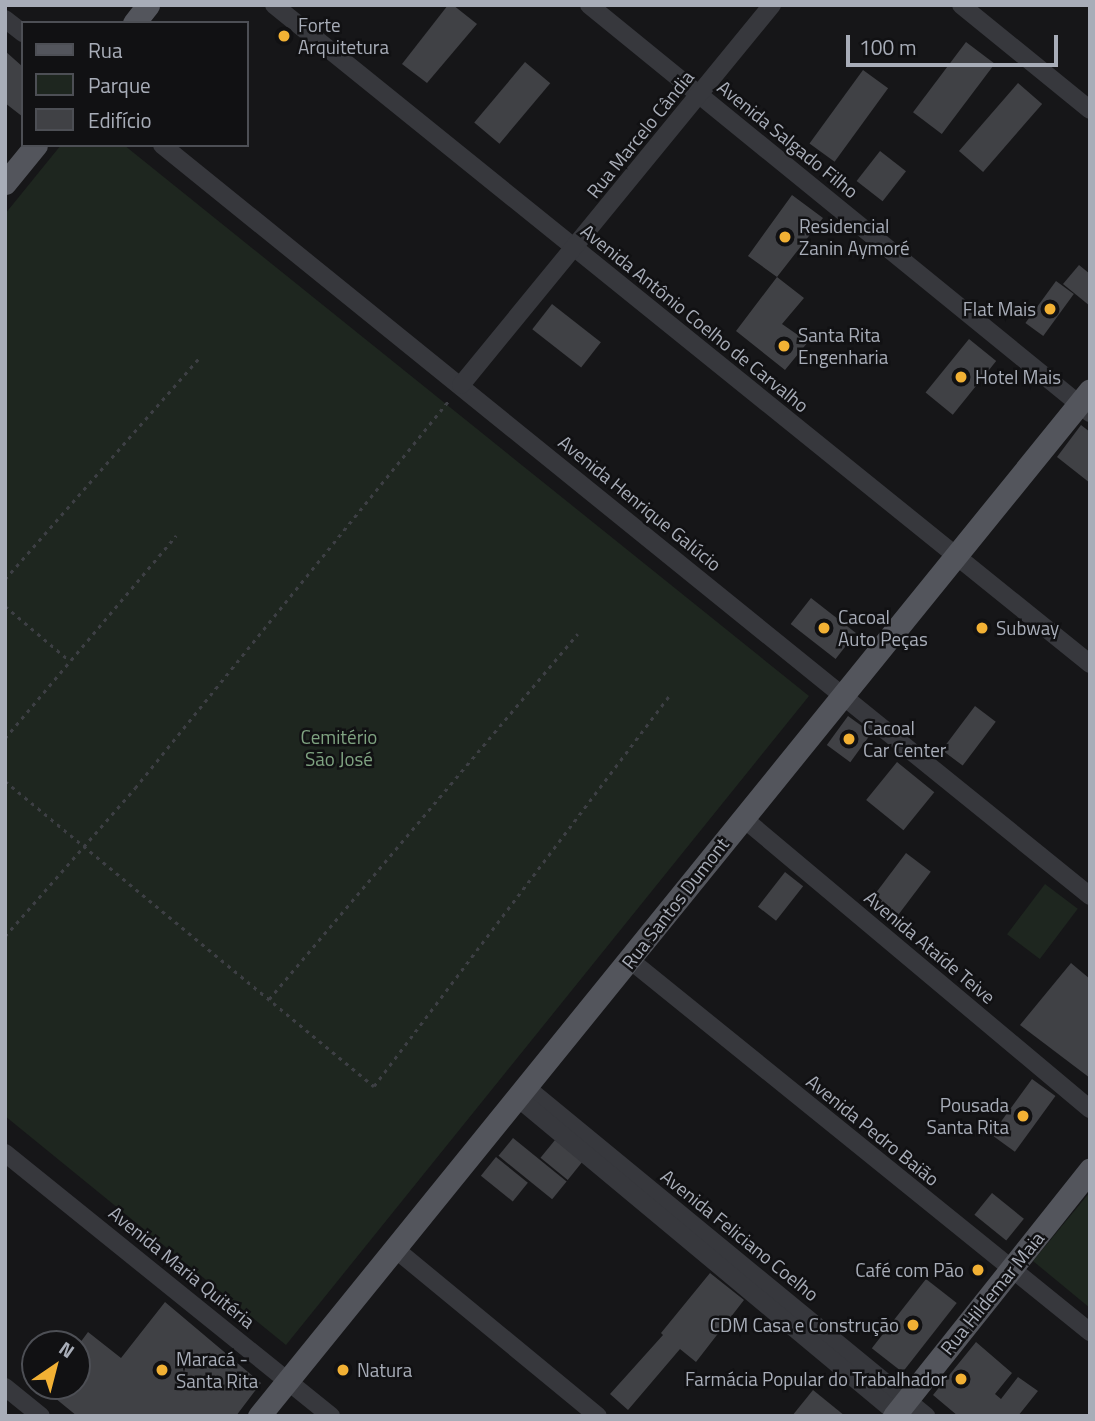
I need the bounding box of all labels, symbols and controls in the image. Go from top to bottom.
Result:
place label: Forte Arquitetura [298,14,389,58]
legend [21,21,248,147]
scale bar [850,21,1062,65]
marker: Forte Arquitetura [276,28,292,44]
text: 100 m [859,31,916,63]
text: Rua [88,34,123,66]
street label: Rua Marcelo Cândia [582,66,698,202]
text: Parque [88,69,151,101]
street label: Avenida Salgado Filho [713,75,863,203]
text: Edifício [88,104,152,136]
place label: Residencial Zanin Aymoré [799,215,910,259]
street label: Avenida Antônio Coelho de Carvalho [577,219,813,417]
marker: Residencial Zanin Aymoré [777,229,793,245]
place label: Flat Mais [963,298,1036,320]
marker: Flat Mais [1042,301,1058,317]
place label: Santa Rita Engenharia [798,324,888,368]
marker: Santa Rita Engenharia [776,338,792,354]
place label: Hotel Mais [975,366,1061,388]
marker: Hotel Mais [953,369,969,385]
street label: Avenida Henrique Galúcio [554,430,726,576]
place label: Cacoal Auto Peças [838,606,928,650]
place label: Subway [996,617,1059,639]
marker: Cacoal Auto Peças [816,620,832,636]
marker: Subway [974,620,990,636]
place label: Cacoal Car Center [863,717,946,761]
park label: Cemitério São José [301,726,377,770]
marker: Cacoal Car Center [841,731,857,747]
street label: Rua Santos Dumont [617,833,733,973]
street label: Avenida Ataíde Teive [860,886,1000,1008]
street label: Avenida Pedro Baião [802,1070,944,1190]
place label: Pousada Santa Rita [927,1094,1009,1138]
marker: Pousada Santa Rita [1015,1108,1031,1124]
street label: Avenida Feliciano Coelho [657,1164,823,1306]
street label: Avenida Maria Quitéria [105,1201,259,1333]
street label: Rua Hildemar Maia [935,1227,1049,1359]
place label: Café com Pão [855,1259,964,1281]
marker: Café com Pão [970,1262,986,1278]
place label: CDM Casa e Construção [710,1314,899,1336]
marker: CDM Casa e Construção [905,1317,921,1333]
north arrow [21,1330,91,1400]
text: N [53,1333,81,1365]
place label: Maracá - Santa Rita [176,1348,258,1392]
place label: Natura [357,1359,412,1381]
marker: Maracá - Santa Rita [154,1362,170,1378]
marker: Natura [335,1362,351,1378]
place label: Farmácia Popular do Trabalhador [685,1368,947,1390]
marker: Farmácia Popular do Trabalhador [953,1371,969,1387]

